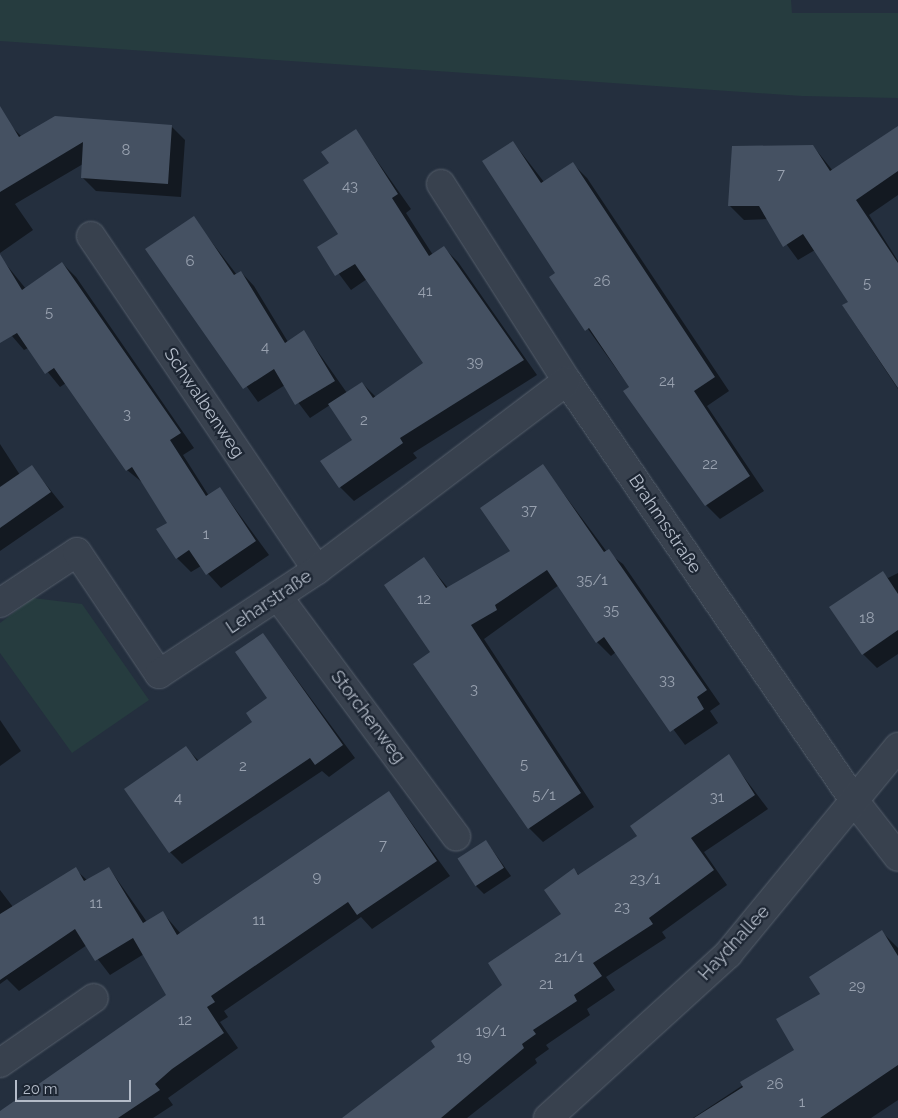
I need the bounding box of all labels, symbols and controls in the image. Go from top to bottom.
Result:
house number: 8 [122,142,130,160]
house number: 7 [777,166,785,184]
house number: 43 [342,178,358,196]
house number: 6 [185,253,195,271]
house number: 26 [594,273,610,291]
house number: 5 [863,275,871,293]
house number: 41 [418,283,432,301]
house number: 5 [45,304,53,322]
house number: 4 [261,339,269,357]
street label: Schwalbenweg [159,344,249,462]
house number: 39 [467,354,483,372]
house number: 24 [659,373,675,391]
house number: 3 [123,406,131,424]
house number: 2 [360,412,368,430]
house number: 22 [702,456,718,474]
street label: Brahmsstraße [624,470,706,578]
house number: 37 [521,502,537,520]
house number: 1 [203,526,209,544]
street label: Leharstraße [222,565,316,639]
house number: 35/1 [576,572,608,590]
house number: 12 [417,591,431,609]
house number: 35 [603,602,619,620]
house number: 18 [859,610,875,628]
street label: Storchenweg [326,666,410,768]
house number: 33 [659,672,675,690]
house number: 3 [470,681,478,699]
house number: 5 [520,756,528,774]
house number: 2 [239,758,247,776]
house number: 5/1 [532,787,556,805]
house number: 31 [710,789,724,807]
house number: 4 [174,790,182,808]
house number: 7 [379,837,387,855]
house number: 9 [313,869,321,887]
house number: 23/1 [630,871,660,889]
house number: 11 [90,895,102,913]
house number: 23 [614,899,630,917]
street label: Haydnallee [694,901,774,985]
house number: 11 [253,912,265,930]
house number: 21/1 [554,949,584,967]
house number: 21 [539,976,553,994]
house number: 29 [849,978,865,996]
house number: 12 [178,1012,192,1030]
house number: 19/1 [476,1023,506,1041]
house number: 19 [456,1049,472,1067]
scale bar [18,1070,134,1102]
house number: 26 [767,1076,783,1094]
text: 20 m [23,1080,58,1098]
house number: 1 [799,1094,805,1112]

